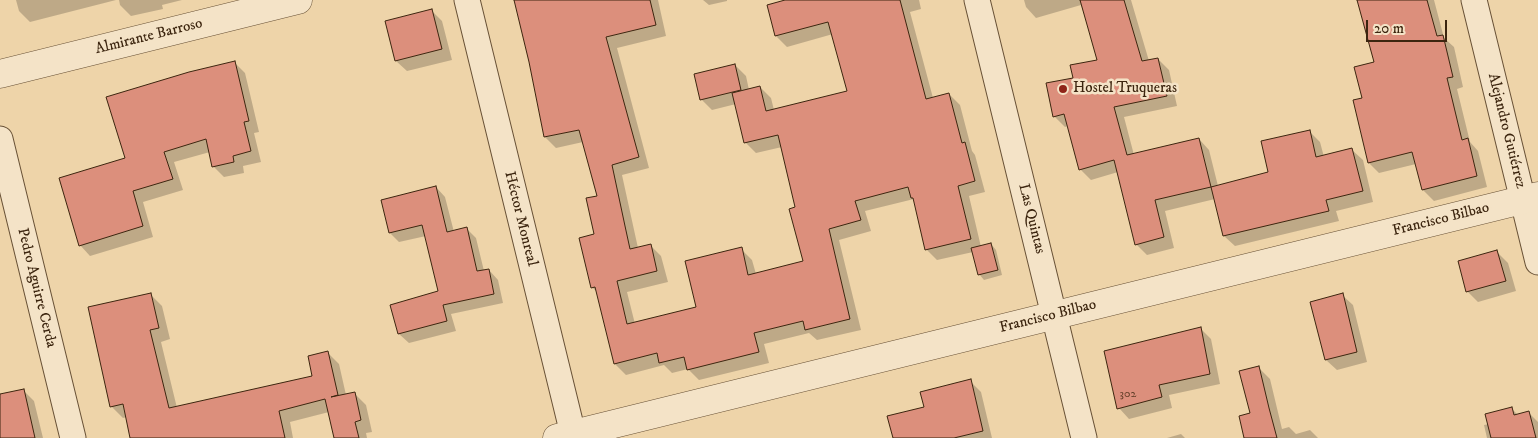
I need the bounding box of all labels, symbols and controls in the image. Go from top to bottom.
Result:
scale bar [1368,10,1449,42]
street label: Almirante Barroso [94,15,204,59]
text: 20 m [1374,19,1404,38]
street label: Alejandro Gutiérrez [1483,72,1529,190]
place label: Hostel Truqueras [1073,80,1177,98]
marker: Hostel Truqueras [1057,83,1069,95]
street label: Héctor Monreal [500,170,540,268]
street label: Las Quintas [1014,182,1048,256]
street label: Francisco Bilbao [1391,199,1491,241]
street label: Pedro Aguirre Cerda [12,226,60,350]
street label: Francisco Bilbao [998,296,1098,338]
house number: 302 [1120,388,1136,402]

